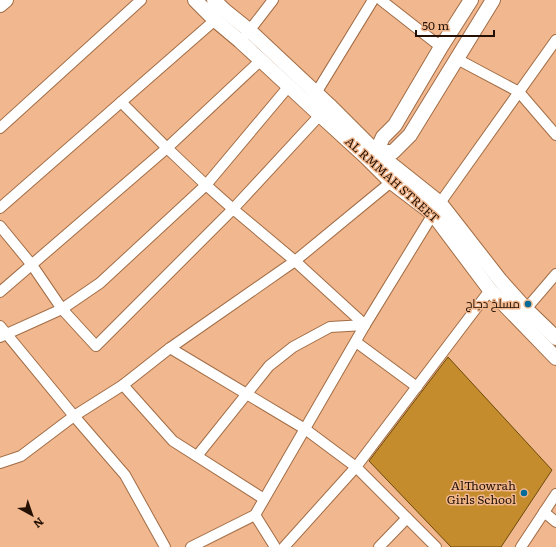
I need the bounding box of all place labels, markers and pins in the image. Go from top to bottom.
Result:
place label: مسلخ دجاج [465,294,520,312]
marker: مسلخ دجاج [523,299,533,309]
place label: AlThowrah Girls School [447,476,516,508]
marker: AlThowrah Girls School [519,488,529,498]

